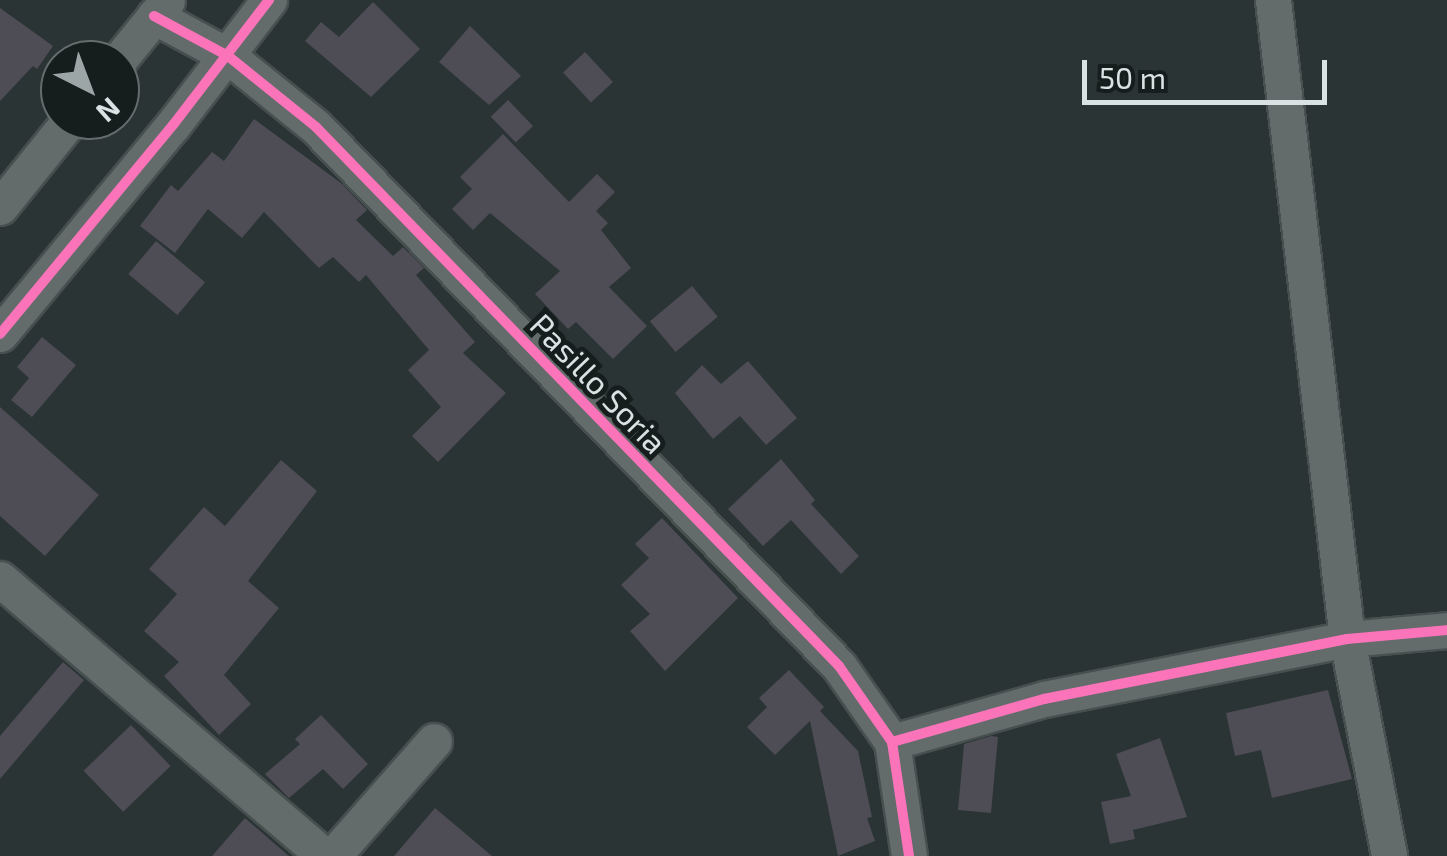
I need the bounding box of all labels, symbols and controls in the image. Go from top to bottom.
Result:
north arrow [40,40,140,140]
scale bar [1087,40,1332,102]
text: 50 m [1099,59,1166,95]
text: N [90,91,128,130]
street label: Pasillo Soria [523,305,675,461]

